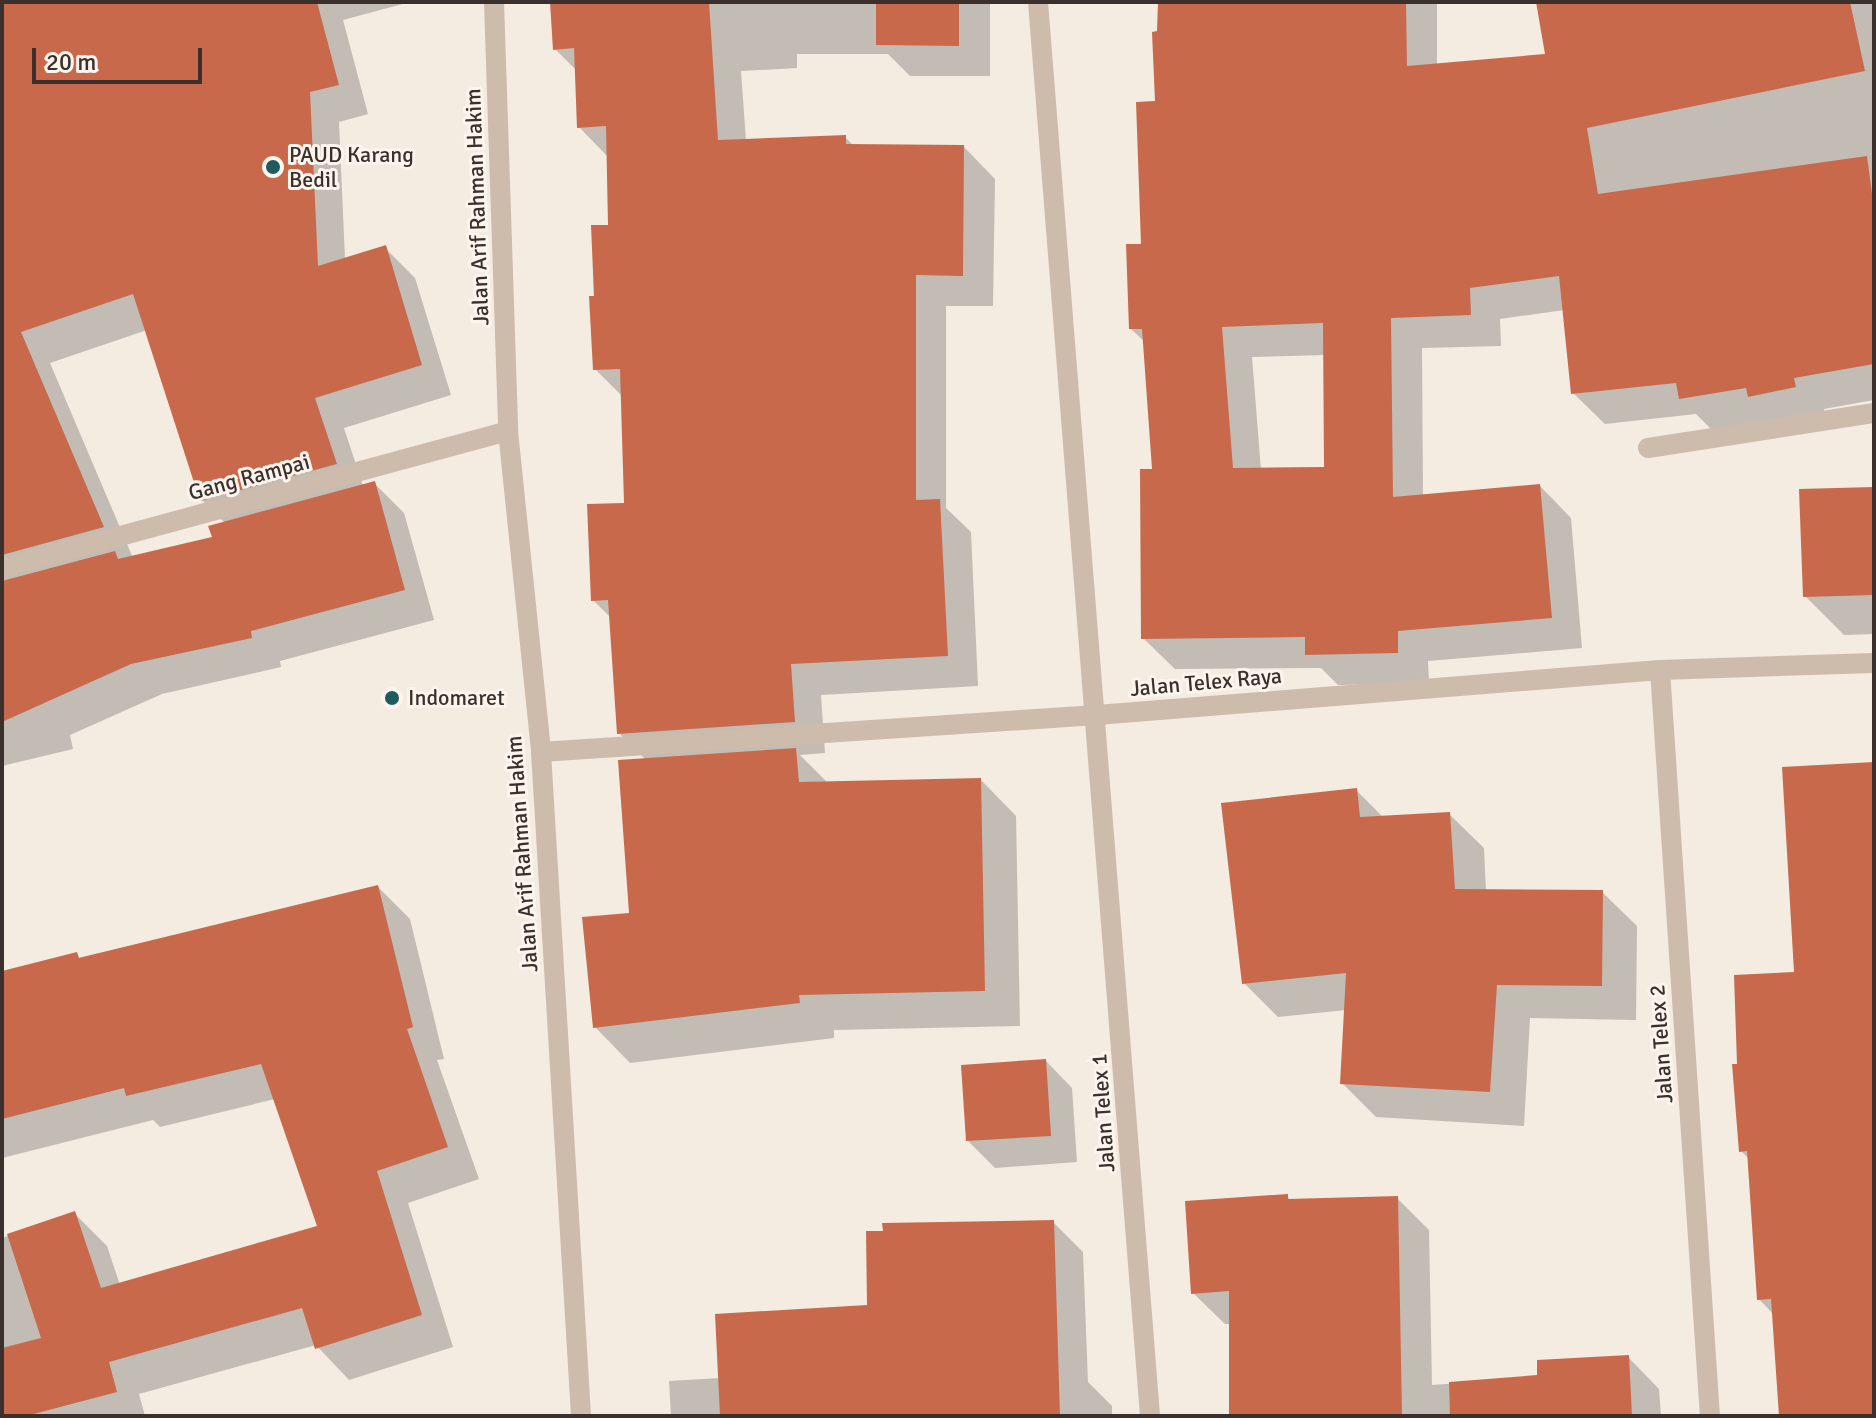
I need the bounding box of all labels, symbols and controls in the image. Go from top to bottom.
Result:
scale bar [36,32,206,82]
text: 20 m [46,47,96,77]
street label: Jalan Arif Rahman Hakim [460,88,494,326]
place label: PAUD Karang Bedil [289,141,414,192]
marker: PAUD Karang Bedil [264,158,282,176]
street label: Gang Rampai [186,448,312,506]
street label: Jalan Telex Raya [1129,662,1283,702]
place label: Indomaret [408,685,505,711]
marker: Indomaret [383,689,401,707]
street label: Jalan Arif Rahman Hakim [501,735,543,973]
street label: Jalan Telex 2 [1644,984,1678,1104]
street label: Jalan Telex 1 [1086,1053,1120,1173]

